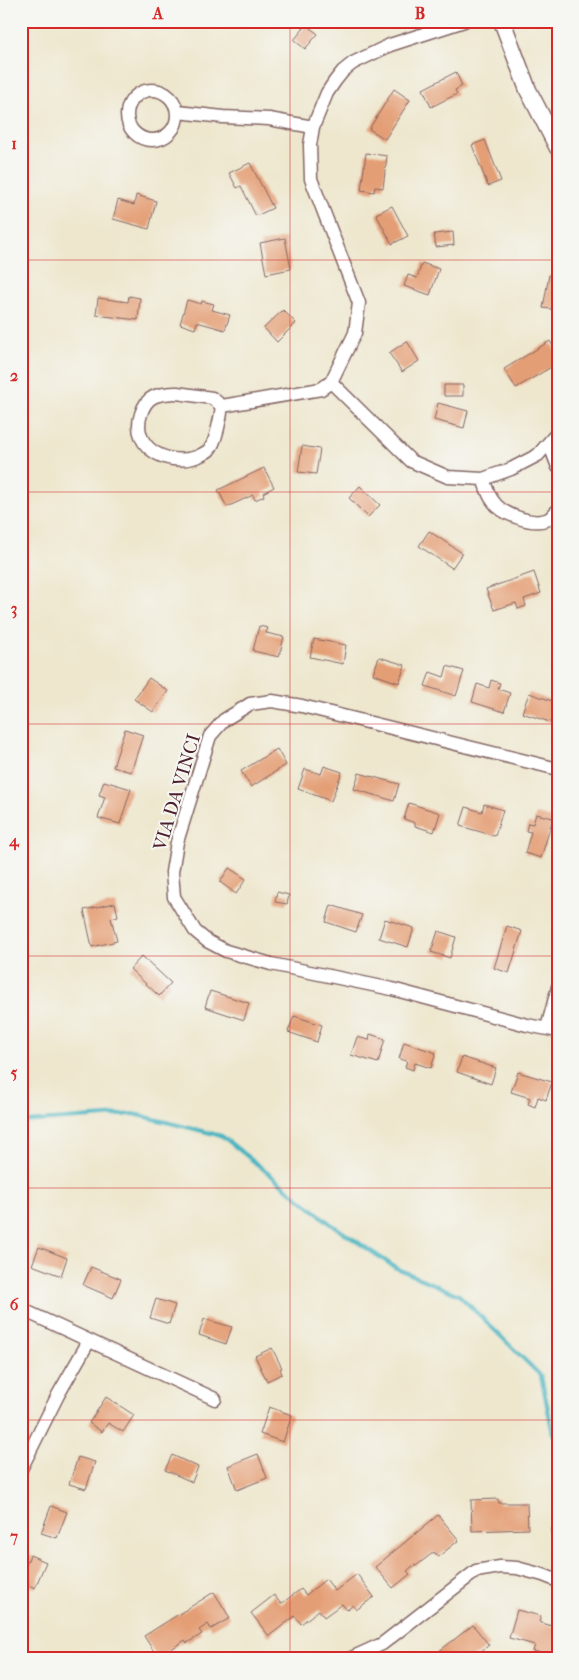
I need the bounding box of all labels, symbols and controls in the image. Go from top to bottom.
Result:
text: A [152,4,164,23]
text: B [415,4,425,23]
text: 1 [11,134,17,153]
text: 2 [10,366,18,385]
text: 3 [11,599,17,619]
street label: VIA DA VINCI [148,731,205,854]
text: 4 [8,831,20,851]
text: 5 [11,1063,18,1082]
text: 6 [10,1295,19,1314]
text: 7 [9,1527,18,1546]

